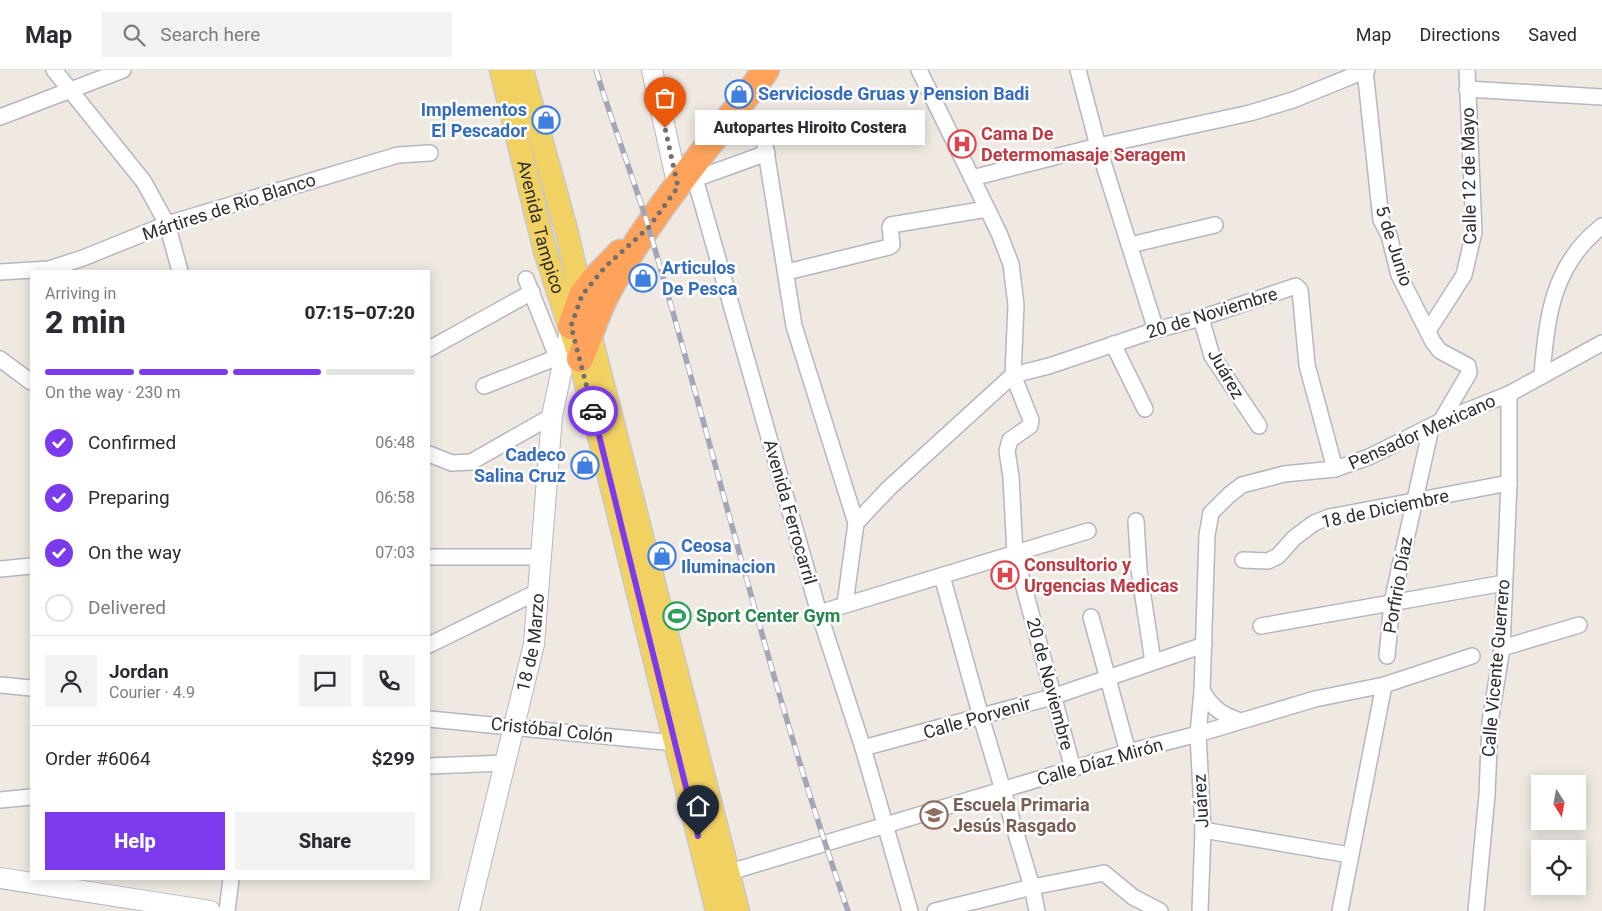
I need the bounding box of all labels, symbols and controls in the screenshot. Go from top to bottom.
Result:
search box [102,12,452,57]
text: Map [25,21,72,49]
icon: search [120,21,148,49]
text: Search here [160,23,260,46]
text: Map [1356,24,1391,45]
text: Directions [1419,24,1500,45]
text: Saved [1528,24,1577,45]
pin [644,77,686,128]
shop icon: Serviciosde Gruas y Pension Badi [724,79,754,109]
place label: Serviciosde Gruas y Pension Badi [758,83,1029,104]
icon: bag [651,84,679,112]
place label: Implementos El Pescador [421,99,527,141]
shop icon: Implementos El Pescador [531,105,561,135]
street label: Calle 12 de Mayo [1457,107,1480,245]
callout: Autopartes Hiroito Costera [695,110,925,146]
text: Autopartes Hiroito Costera [713,118,907,137]
place label: Cama De Determomasaje Seragem [981,123,1186,165]
hospital icon: Cama De Determomasaje Seragem [947,129,977,159]
street label: Avenida Tampico [513,158,569,296]
street label: Mártires de Río Blanco [140,169,318,244]
street label: 5 de Junio [1372,203,1417,289]
place label: Articulos De Pesca [662,257,738,299]
shop icon: Articulos De Pesca [628,263,658,293]
street label: 20 de Noviembre [1144,283,1280,342]
text: Arriving in [45,284,116,303]
text: 07:15–07:20 [304,301,415,324]
text: 2 min [45,303,126,341]
street label: Juárez [1204,345,1249,402]
text: On the way · 230 m [45,383,181,402]
courier [568,386,618,436]
street label: Pensador Mexicano [1345,390,1499,473]
icon: car [579,397,607,425]
icon: check [45,429,73,457]
text: Confirmed [88,431,176,454]
text: 06:48 [375,433,415,452]
street label: Avenida Ferrocarril [760,437,821,587]
place label: Cadeco Salina Cruz [474,444,566,486]
shop icon: Cadeco Salina Cruz [570,450,600,480]
icon: check [45,484,73,512]
street label: 18 de Diciembre [1319,485,1451,532]
text: Preparing [88,486,170,509]
text: 06:58 [375,488,415,507]
place label: Ceosa Iluminacion [681,535,776,577]
street label: Porfirio Díaz [1379,535,1416,635]
icon: check [45,539,73,567]
text: On the way [88,541,181,564]
shop icon: Ceosa Iluminacion [647,541,677,571]
text: 07:03 [375,543,415,562]
place label: Consultorio y Urgencias Medicas [1024,554,1179,596]
hospital icon: Consultorio y Urgencias Medicas [990,560,1020,590]
street label: Calle Vicente Guerrero [1477,578,1514,758]
street label: 18 de Marzo [512,592,548,694]
text: Delivered [88,596,166,619]
sports icon: Sport Center Gym [662,601,692,631]
place label: Sport Center Gym [696,605,840,626]
street label: 20 de Noviembre [1023,616,1078,752]
button: person [45,655,97,707]
button: chat [299,655,351,707]
button: phone [363,655,415,707]
text: Jordan [109,660,169,683]
text: Courier · 4.9 [109,683,195,702]
street label: Calle Porvenir [921,692,1033,743]
street label: Cristóbal Colón [490,713,614,746]
street label: Calle Díaz Mirón [1035,734,1165,790]
text: Order #6064 [45,747,151,770]
text: $299 [371,747,415,770]
street label: Juárez [1189,773,1212,829]
north arrow [1531,775,1586,830]
map controls [1531,775,1586,895]
pin [677,785,719,836]
icon: home [684,792,712,820]
place label: Escuela Primaria Jesús Rasgado [953,794,1090,836]
school or university icon: Escuela Primaria Jesús Rasgado [919,800,949,830]
button: Help [45,812,225,870]
button: Share [235,812,415,870]
button: locate [1531,840,1586,895]

